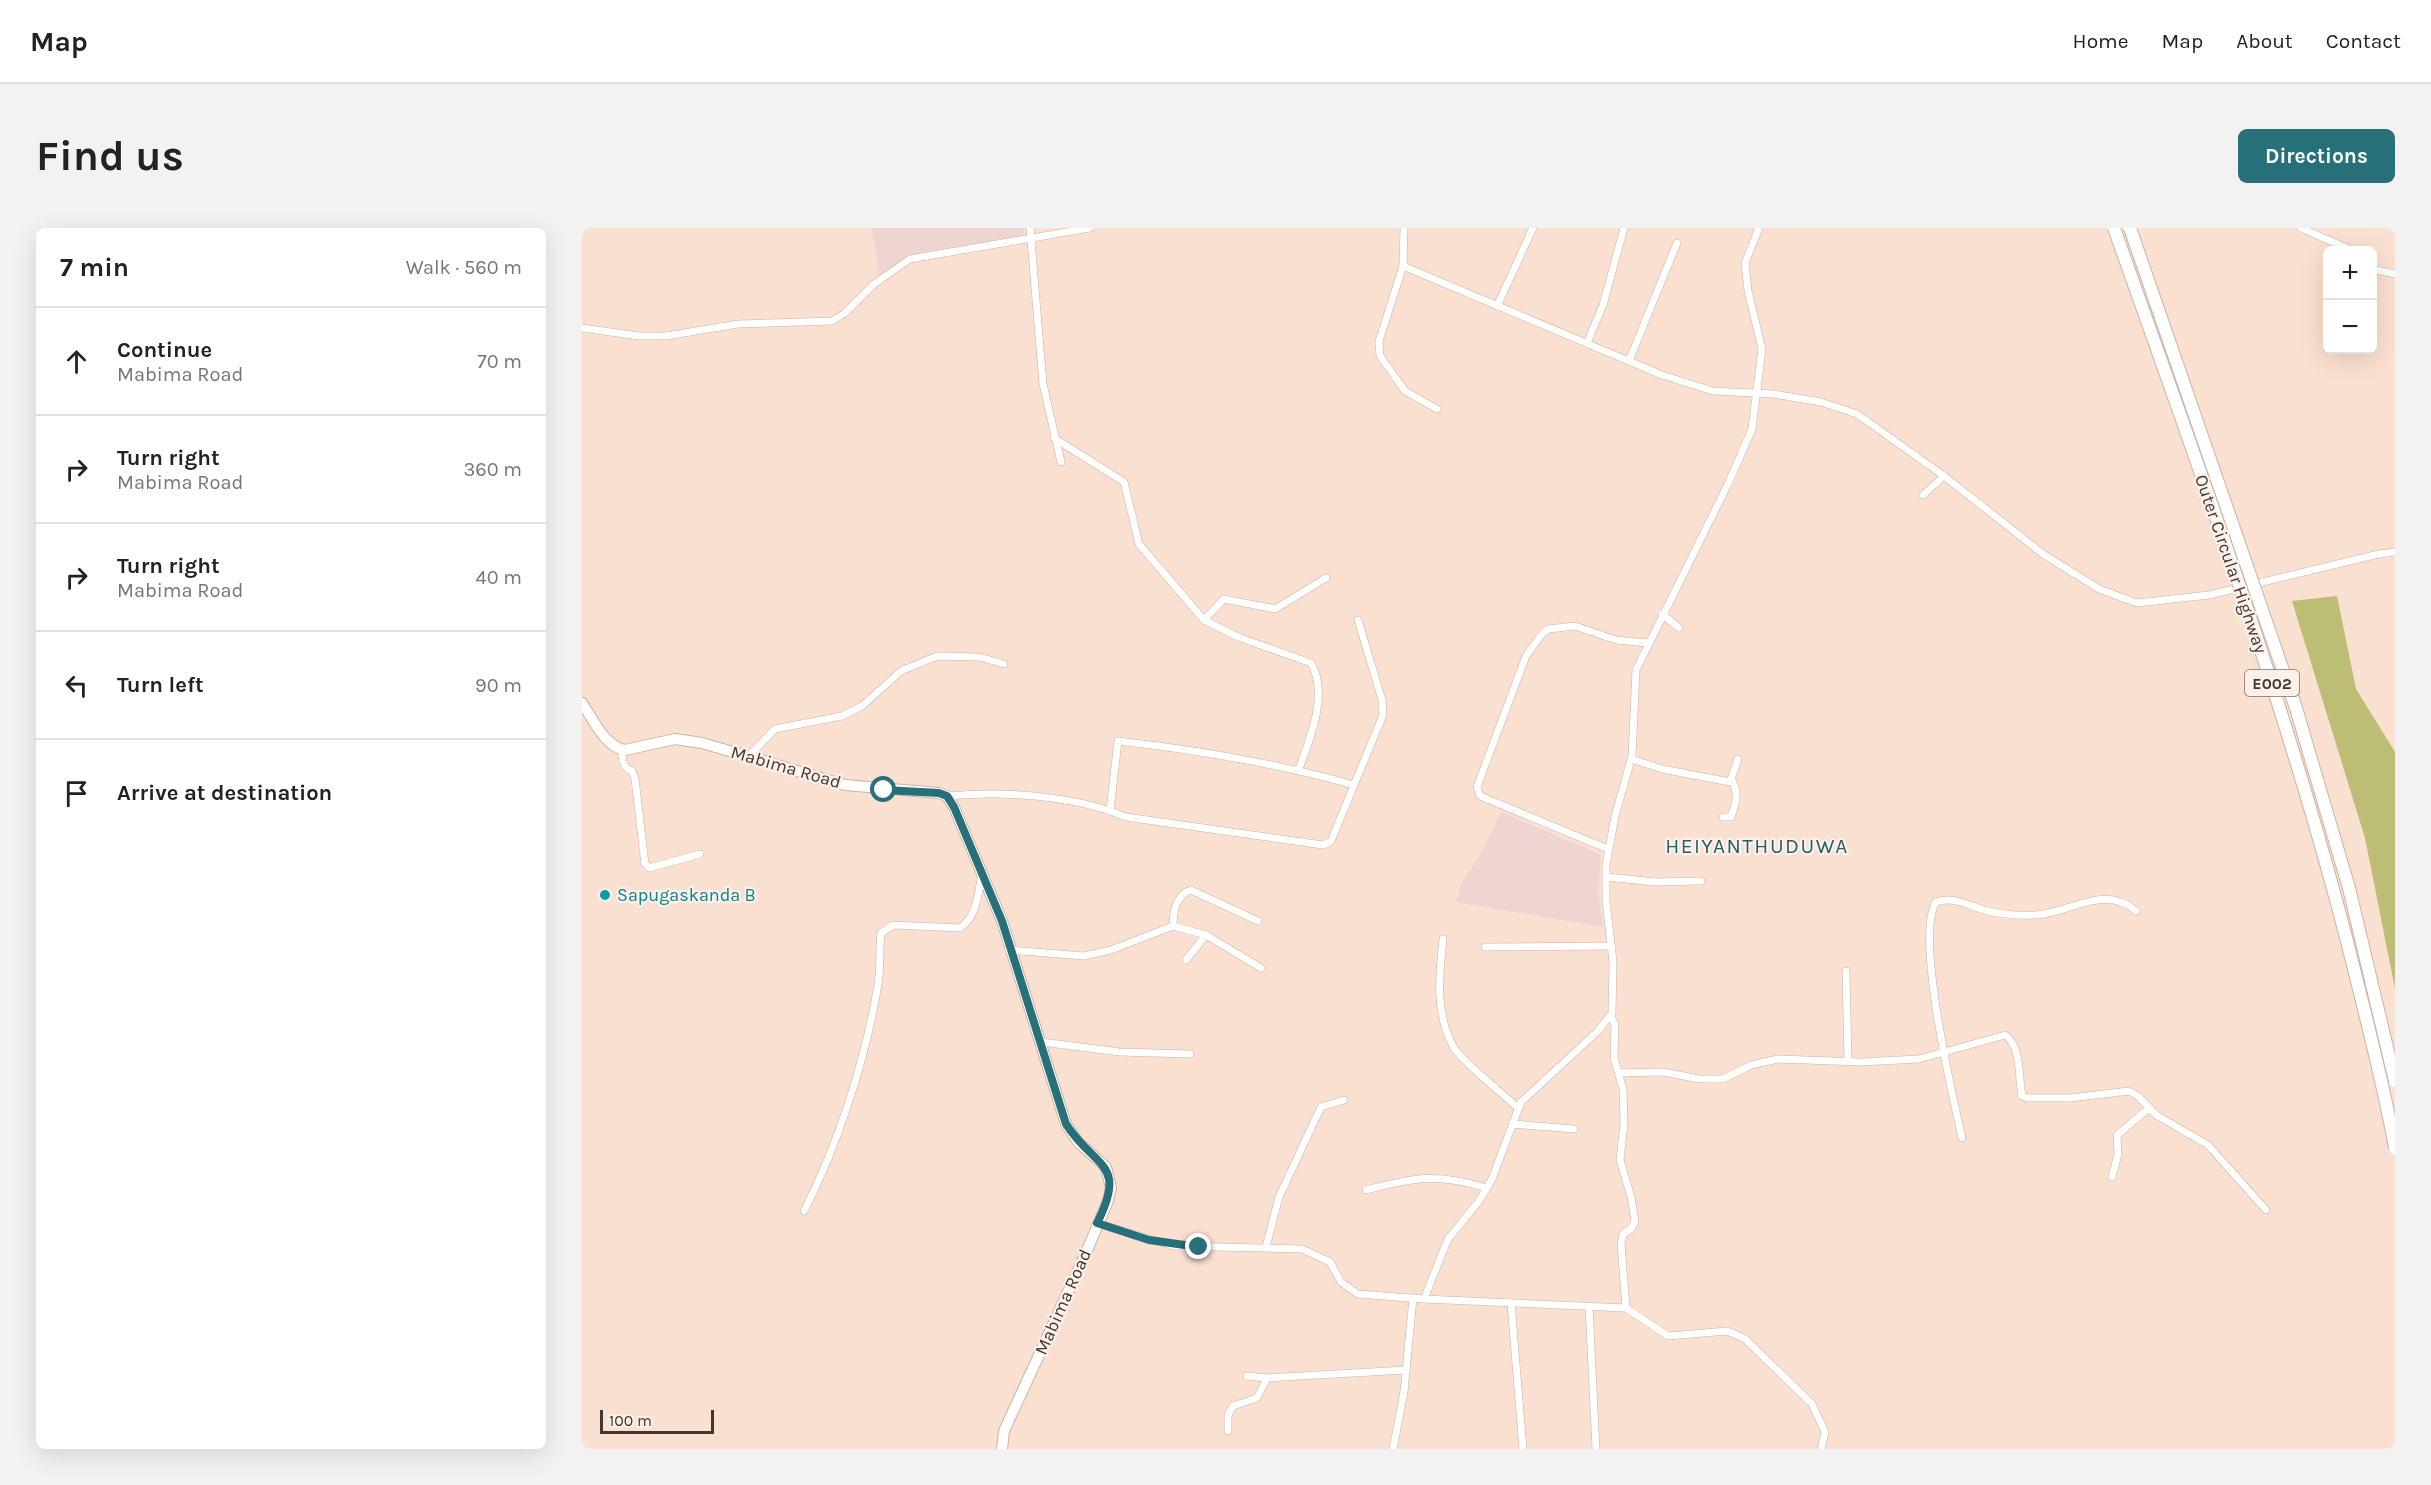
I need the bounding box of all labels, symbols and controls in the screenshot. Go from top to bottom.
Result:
text: Map [30,25,88,58]
text: Home [2073,29,2129,53]
text: Map [2162,29,2203,53]
text: About [2236,29,2293,53]
text: Contact [2326,29,2401,53]
button: Directions [2238,129,2395,183]
text: Find us [36,131,184,181]
map controls [2323,246,2377,354]
button: + [2323,246,2377,300]
text: 7 min [60,252,129,283]
text: Walk · 560 m [406,256,522,279]
button: − [2323,300,2377,354]
text: Continue [117,337,212,363]
icon: ahead [60,345,93,378]
text: 70 m [477,350,522,373]
text: Mabima Road [117,363,243,386]
text: Turn right [117,445,220,471]
icon: right [60,453,93,486]
text: 360 m [463,458,522,481]
text: Mabima Road [117,471,243,494]
street label: Outer Circular Highway [2190,472,2272,657]
text: Turn right [117,553,220,579]
icon: right [60,561,93,594]
text: 40 m [476,566,522,589]
text: Mabima Road [117,579,243,602]
icon: left [60,669,93,702]
road number: E002 [2245,670,2299,696]
text: Turn left [117,672,204,698]
text: 90 m [475,674,522,697]
street label: Mabima Road [728,741,844,793]
route start [870,776,896,802]
icon: arrive [60,777,93,810]
text: Arrive at destination [117,780,332,806]
district label: HEIYANTHUDUWA [1665,834,1849,858]
place label: Sapugaskanda B [617,884,756,906]
marker: Sapugaskanda B [598,888,612,902]
route end [1185,1233,1211,1259]
street label: Mabima Road [1030,1246,1096,1358]
scale bar [600,1407,714,1434]
text: 100 m [609,1411,652,1430]

